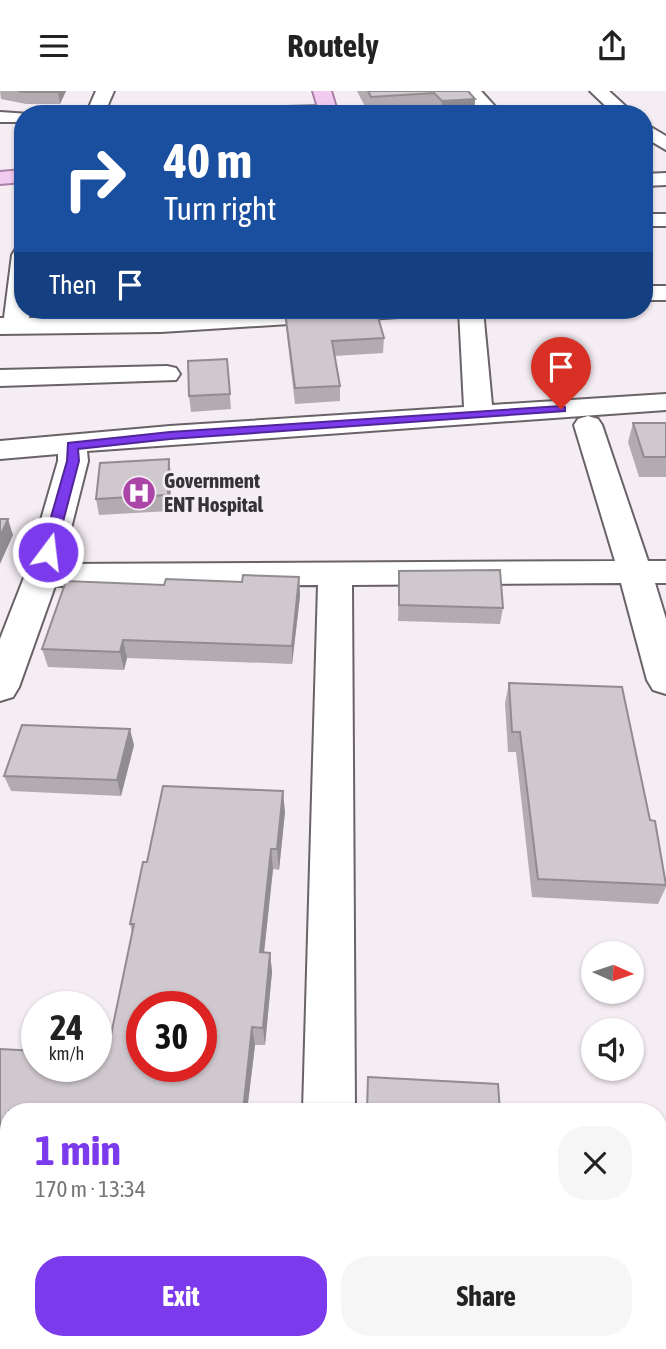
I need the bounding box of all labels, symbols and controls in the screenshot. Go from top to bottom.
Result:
icon: menu [35,27,73,65]
text: Routely [287,27,379,64]
icon: share [593,27,631,65]
text: 40 m [164,132,252,188]
icon: right [49,133,140,224]
text: Turn right [164,190,277,227]
icon: arrive [111,266,149,304]
text: Then [49,270,97,300]
pin [531,337,591,409]
icon: arrive [542,348,580,386]
place label: Government ENT Hospital [164,468,264,516]
hospital icon: Government ENT Hospital [120,474,158,512]
position arrow [11,515,85,589]
north arrow [581,941,644,1005]
map controls [581,941,644,1081]
speed limit sign: 30 [126,991,217,1082]
text: 24 [50,1007,83,1047]
button: sound [581,1018,644,1081]
text: km/h [49,1043,84,1064]
text: 1 min [35,1126,121,1174]
button: close [558,1126,632,1200]
text: 170 m · 13:34 [35,1176,146,1202]
button: Exit [35,1256,327,1336]
button: Share [341,1256,632,1336]

